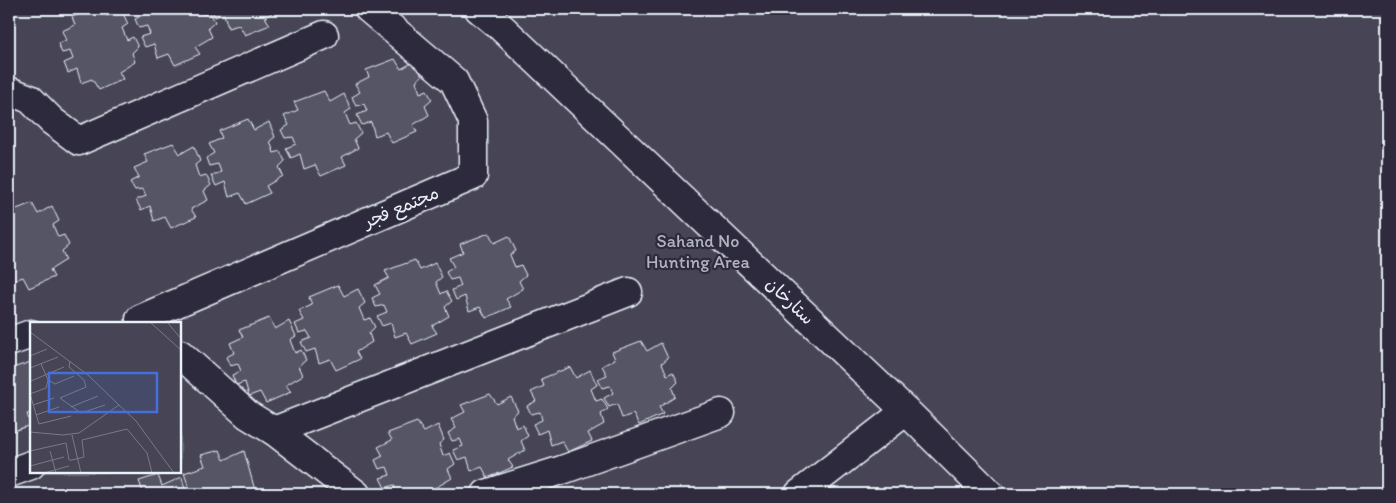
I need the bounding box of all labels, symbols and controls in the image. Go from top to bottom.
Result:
street label: مجتمع فجر [358,181,443,235]
park label: Sahand No Hunting Area [646,230,751,273]
street label: ستارخان [761,273,819,329]
inset map [30,322,181,473]

